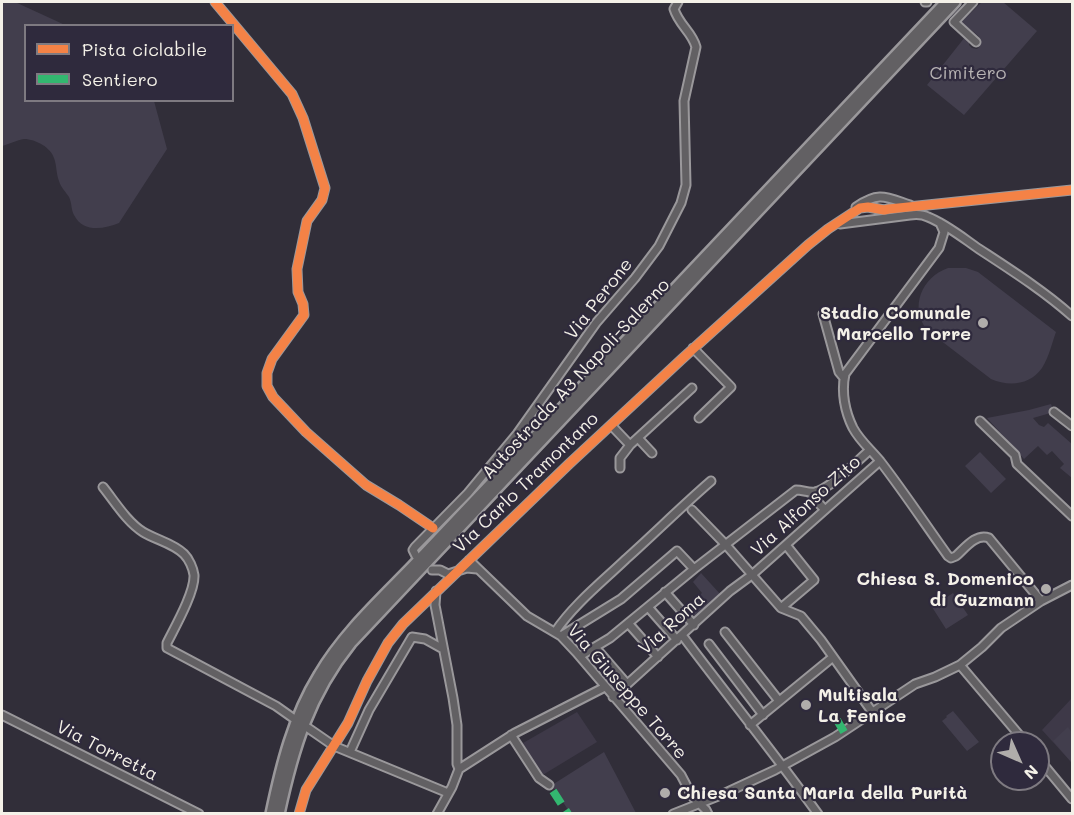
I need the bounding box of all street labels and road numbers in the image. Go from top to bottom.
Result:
street label: Via Perone [561,254,637,344]
street label: Autostrada A3 Napoli-Salerno [478,275,674,483]
street label: Via Carlo Tramontano [449,408,603,558]
street label: Via Alfonso Zito [747,451,865,561]
street label: Via Roma [634,589,710,659]
street label: Via Giuseppe Torre [563,620,691,764]
street label: Via Torretta [53,716,161,786]

